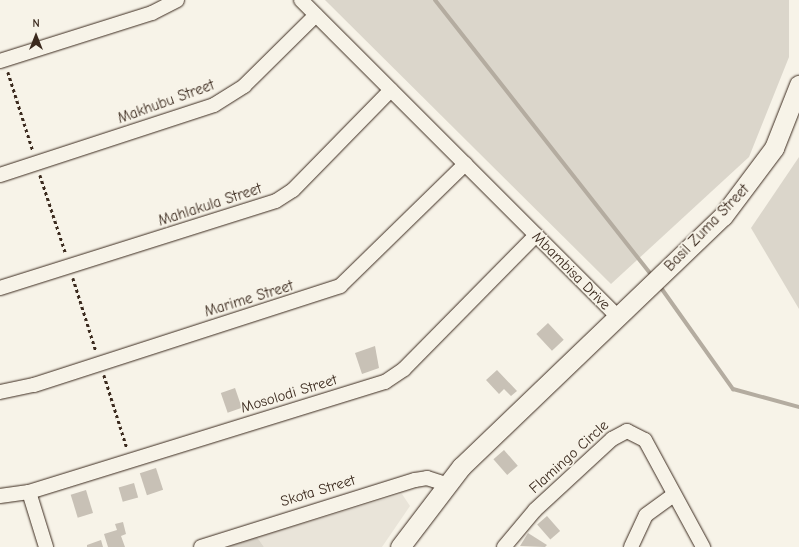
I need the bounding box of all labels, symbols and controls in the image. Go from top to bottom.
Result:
north arrow [16,16,56,56]
text: N [32,17,40,30]
street label: Makhubu Street [115,76,217,128]
street label: Mahlakula Street [156,180,264,230]
street label: Basil Zuma Street [661,181,753,275]
street label: Mbambisa Drive [528,228,614,314]
street label: Marime Street [202,277,296,321]
street label: Mosolodi Street [239,371,339,417]
street label: Flamingo Circle [526,417,612,497]
street label: Skota Street [278,471,358,511]

